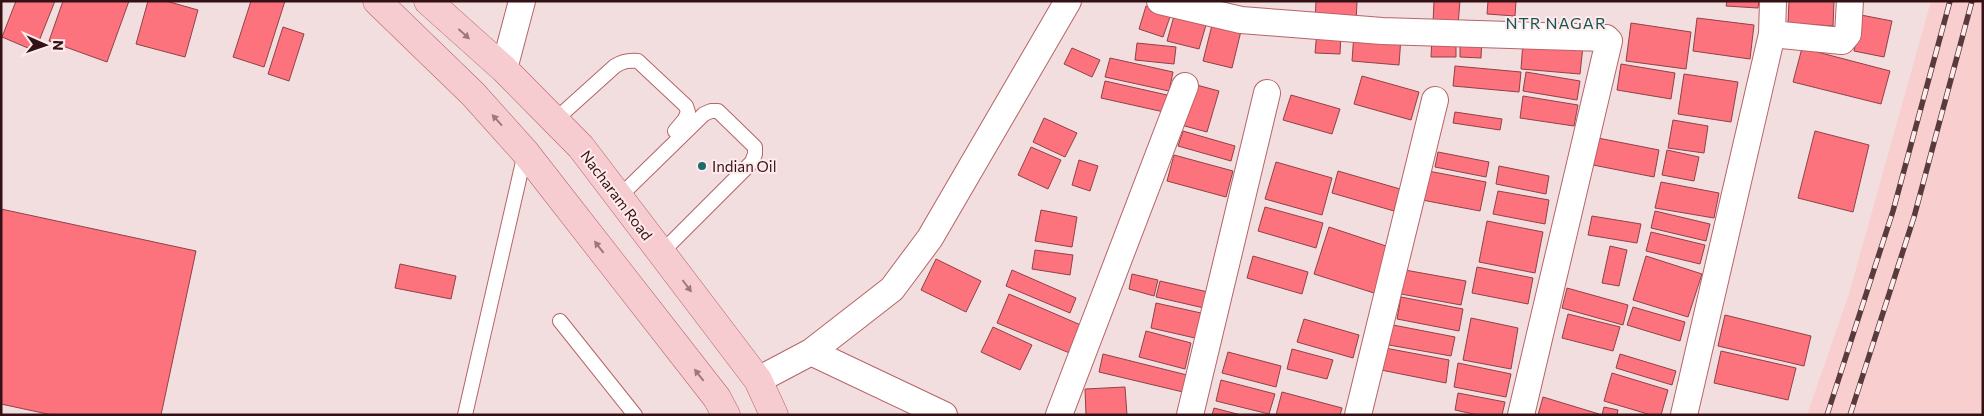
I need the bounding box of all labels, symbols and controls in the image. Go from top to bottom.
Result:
district label: NTR NAGAR [1505,13,1607,32]
north arrow [20,20,70,70]
one-way arrow [458,28,470,40]
text: N [50,40,67,51]
one-way arrow [491,115,503,127]
street label: Nacharam Road [577,147,657,243]
place label: Indian Oil [712,157,777,175]
marker: Indian Oil [696,160,708,172]
one-way arrow [593,240,604,253]
one-way arrow [681,279,692,292]
one-way arrow [693,369,704,382]

